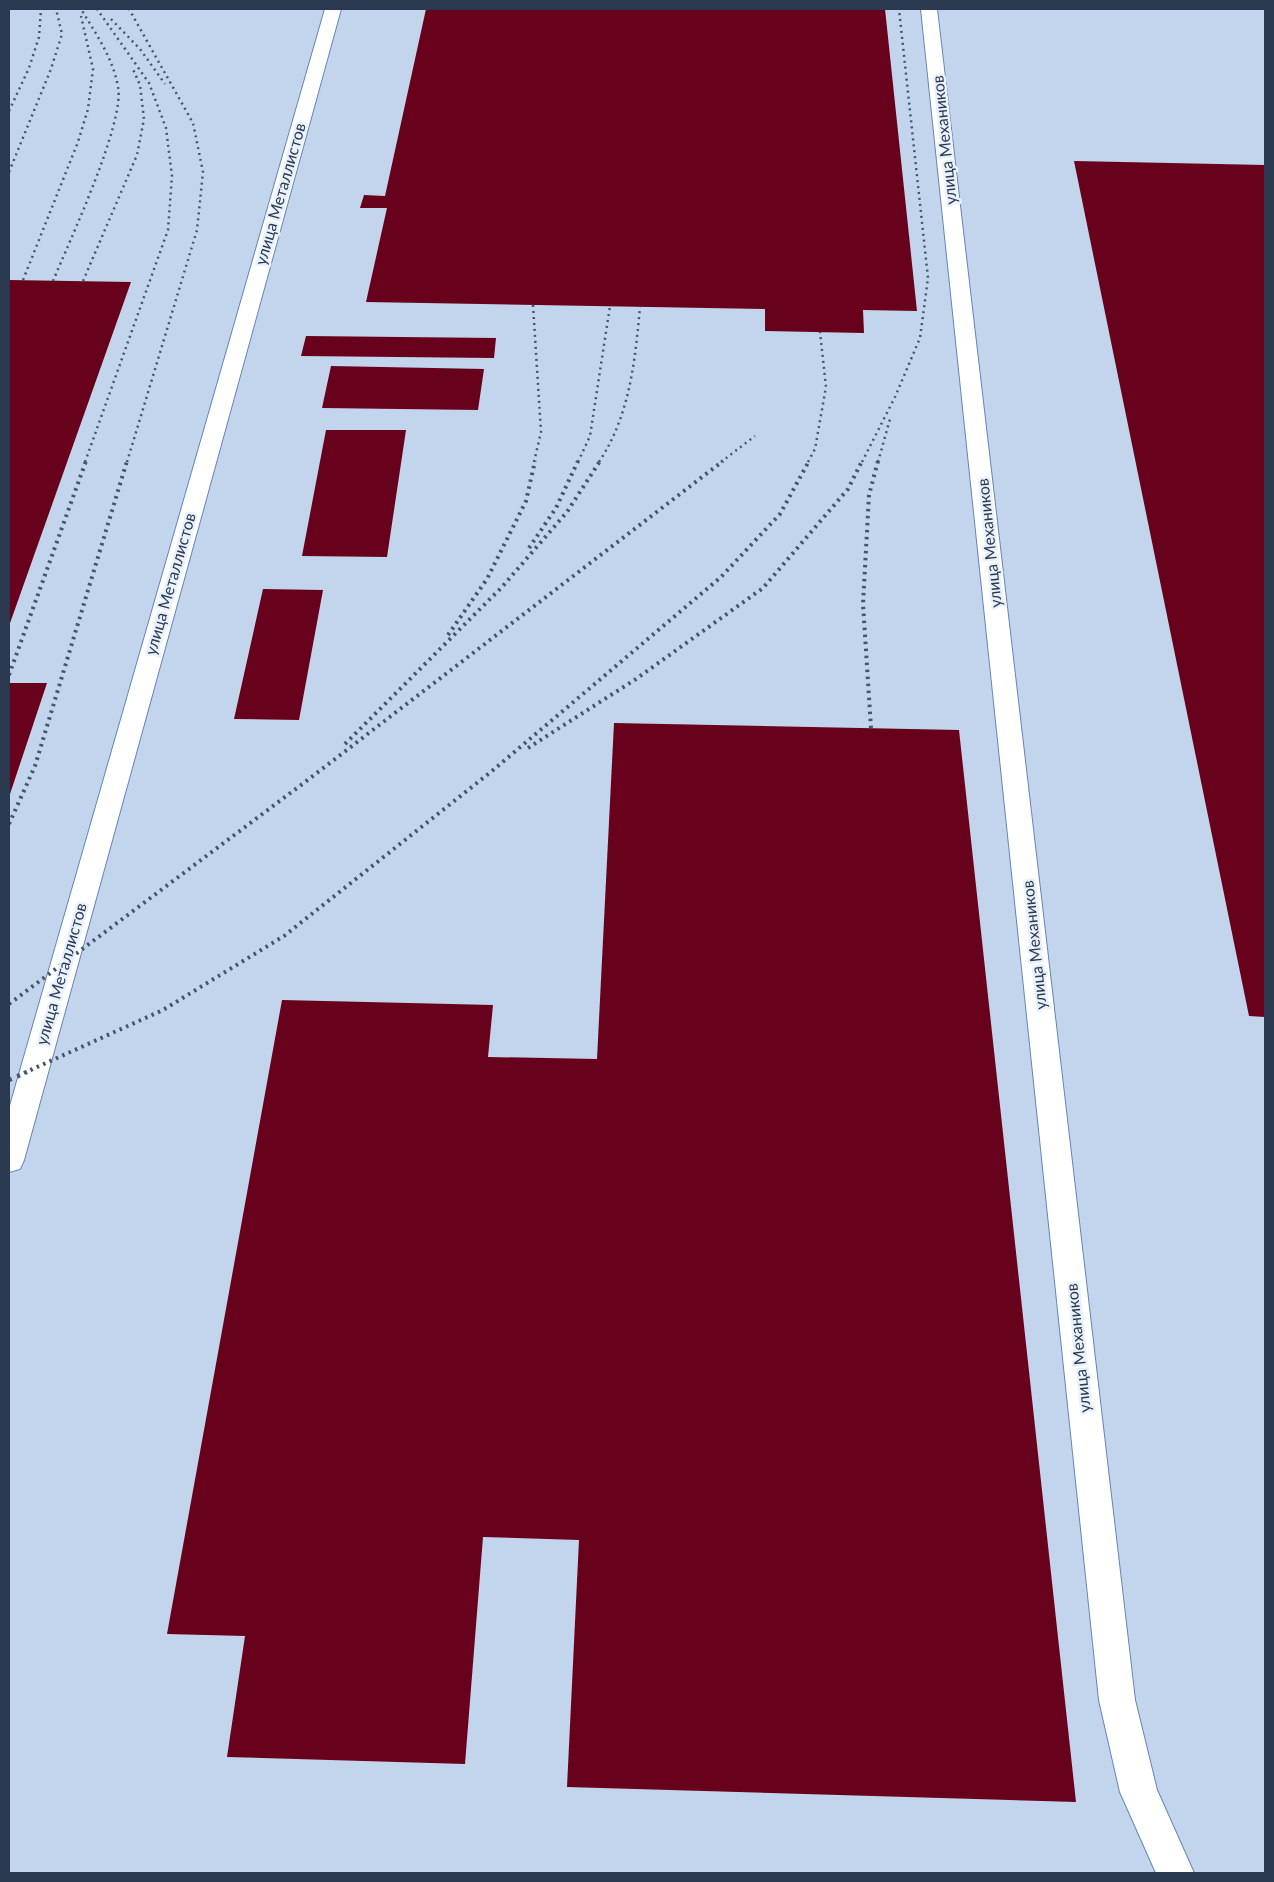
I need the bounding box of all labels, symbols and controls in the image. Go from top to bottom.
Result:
street label: улица Механиков [927,74,960,206]
street label: улица Металлистов [250,121,309,267]
street label: улица Механиков [972,477,1005,609]
street label: улица Металлистов [140,511,199,657]
street label: улица Механиков [1017,879,1050,1011]
street label: улица Металлистов [31,901,90,1047]
street label: улица Механиков [1061,1282,1094,1414]

